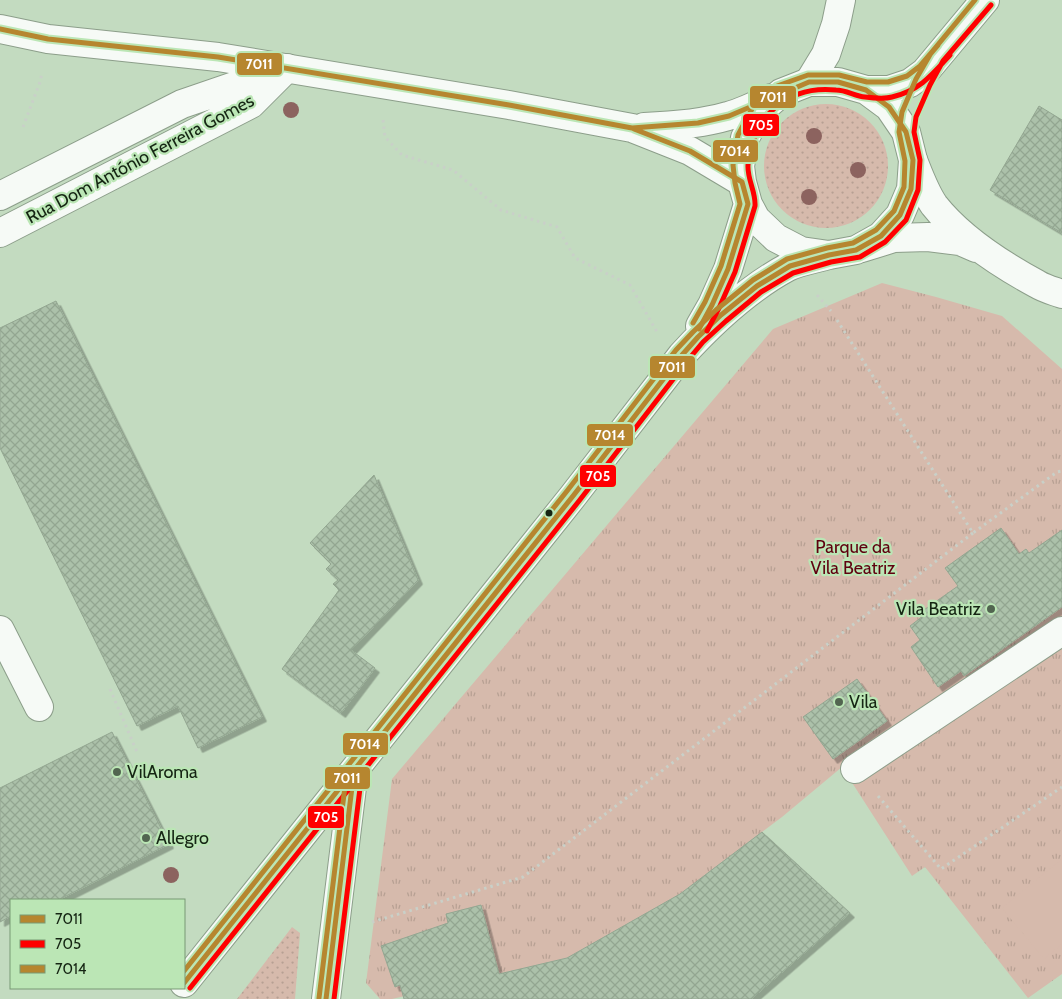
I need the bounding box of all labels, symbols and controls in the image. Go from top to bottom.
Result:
line badge: 7011 [236,52,283,76]
text: 7011 [245,55,273,73]
line badge: 7011 [749,85,797,109]
text: 7011 [759,88,787,106]
street label: Rua Dom António Ferreira Gomes [22,89,258,229]
line badge: 705 [742,113,780,137]
text: 705 [749,116,773,134]
line badge: 7014 [712,139,759,163]
text: 7014 [720,142,750,160]
line badge: 7011 [649,355,696,379]
text: 7011 [658,358,686,376]
line badge: 7014 [586,423,634,447]
text: 7014 [595,426,625,444]
line badge: 705 [579,464,617,488]
text: 705 [586,467,610,485]
unlabelled marker [544,508,554,518]
park label: Parque da Vila Beatriz [811,536,896,579]
place label: Vila Beatriz [896,598,982,620]
marker: Vila Beatriz [985,603,997,615]
place label: Vila [849,691,878,713]
marker: Vila [833,696,845,708]
line badge: 7014 [342,732,389,756]
text: 7014 [350,735,380,753]
place label: VilAroma [127,761,198,783]
marker: VilAroma [111,766,123,778]
line badge: 7011 [324,766,371,790]
text: 7011 [333,769,361,787]
line badge: 705 [307,805,345,829]
text: 705 [314,808,338,826]
place label: Allegro [156,827,209,849]
marker: Allegro [140,832,152,844]
legend [10,899,185,989]
text: 7011 [55,910,83,928]
text: 705 [55,935,81,953]
text: 7014 [55,960,87,978]

